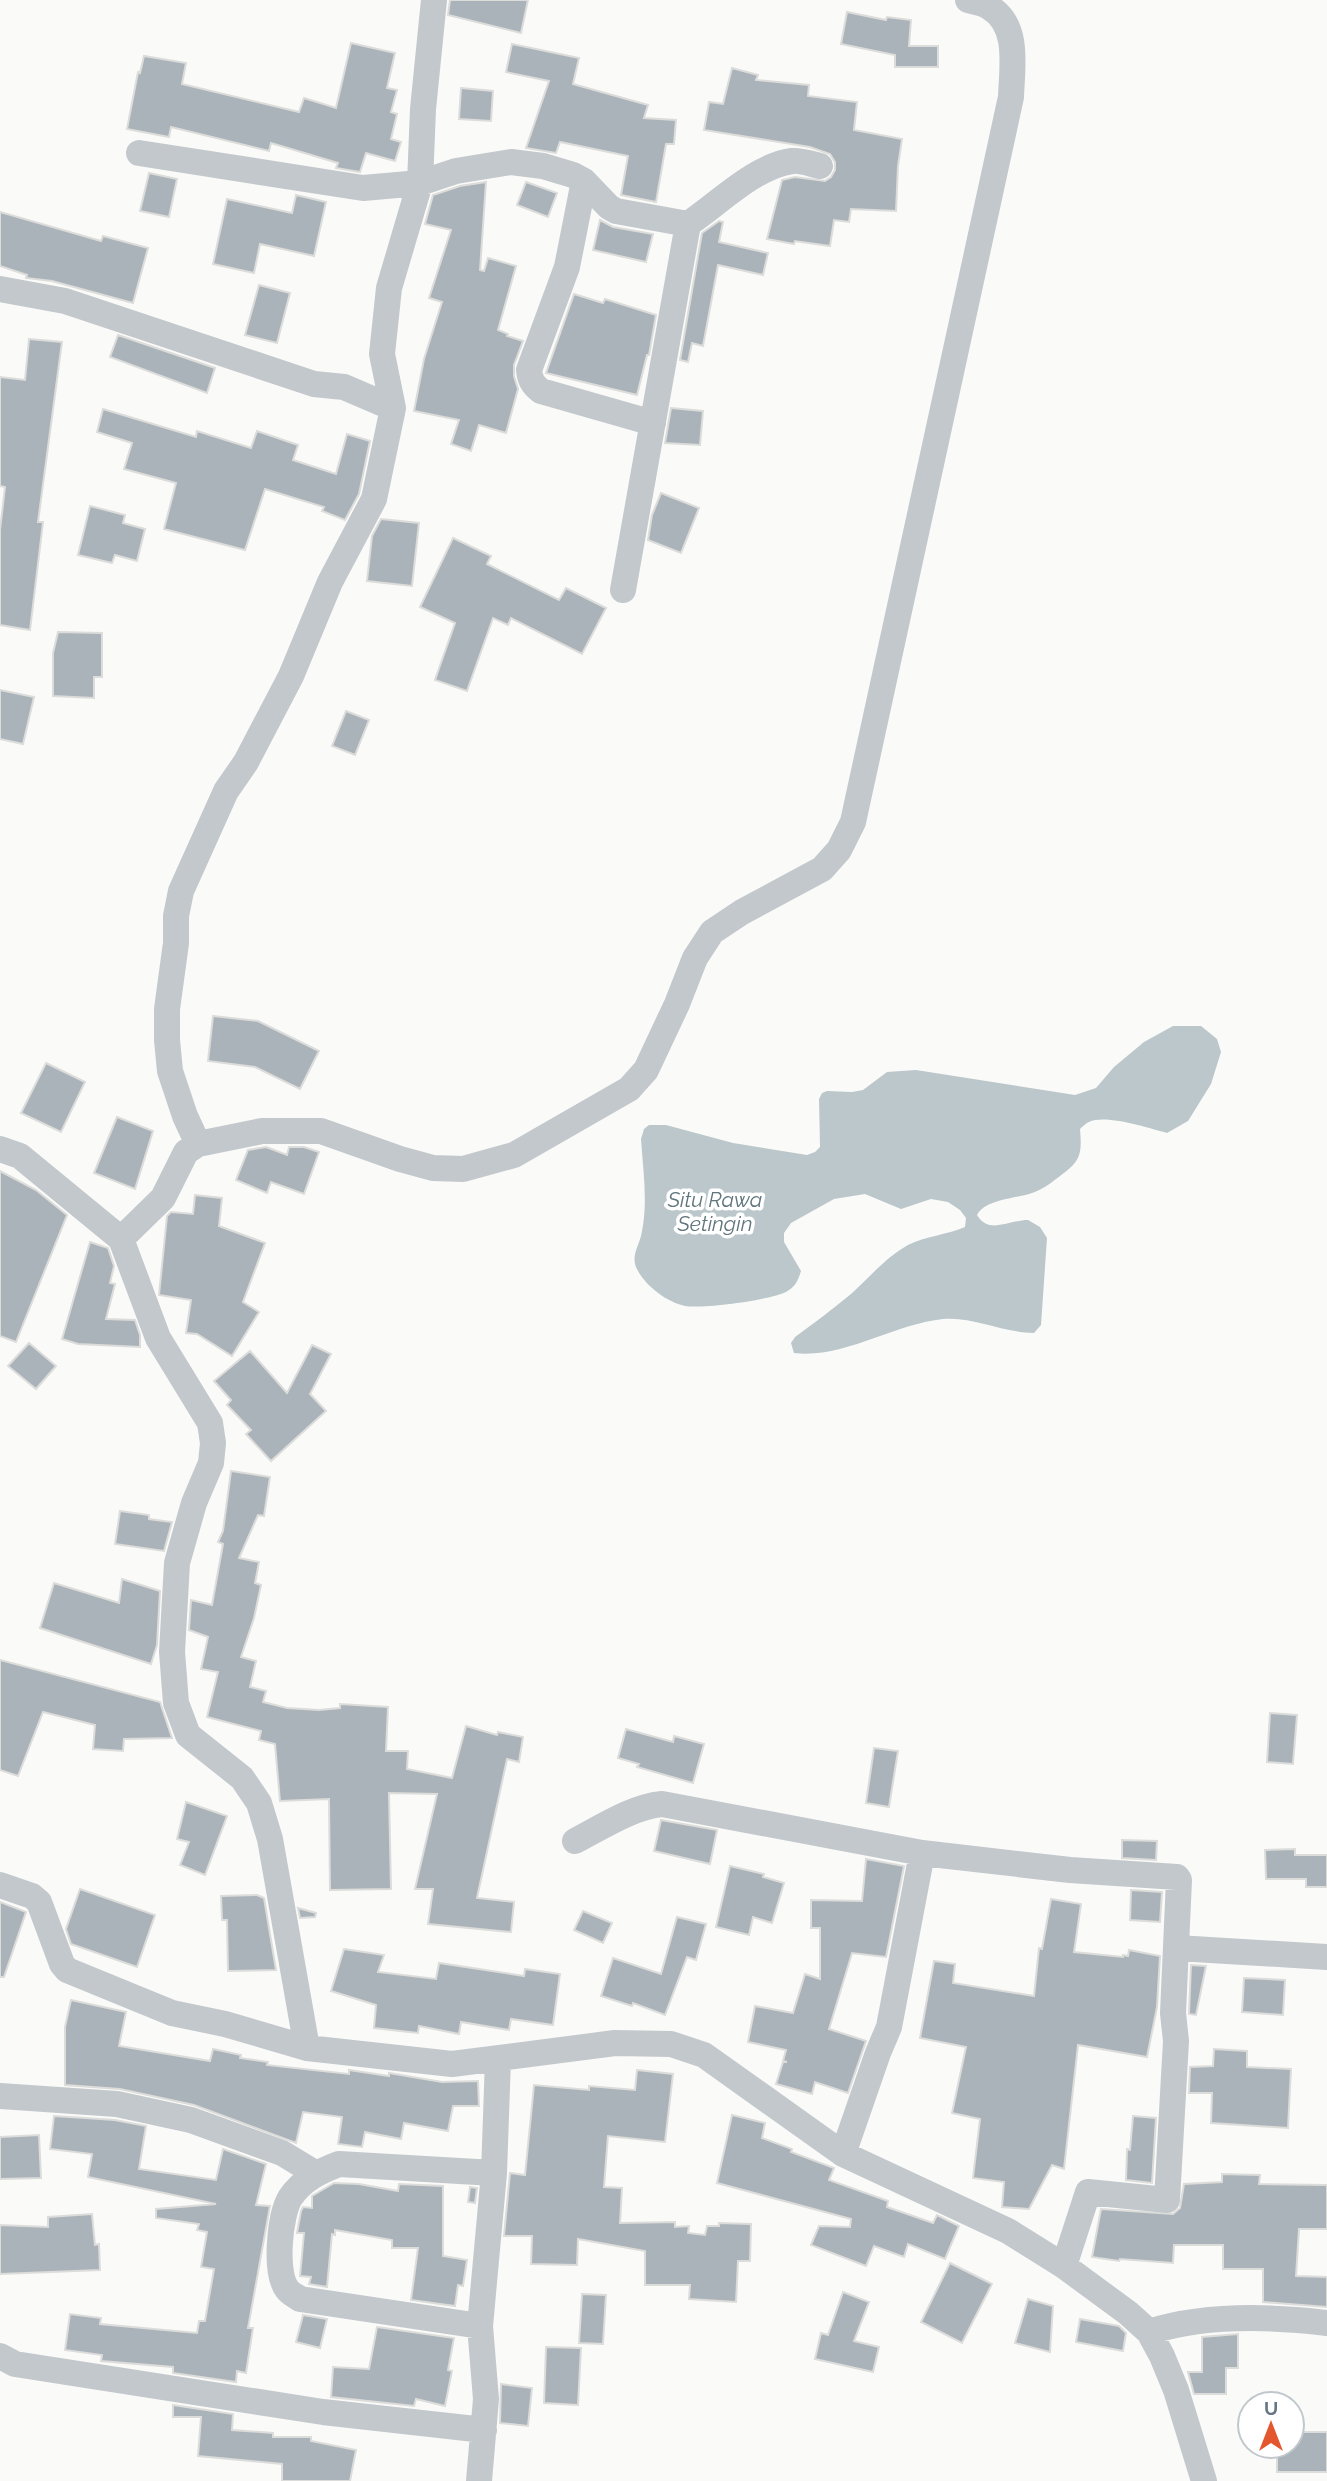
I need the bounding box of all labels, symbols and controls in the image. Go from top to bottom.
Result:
water label: Situ Rawa Setingin [667,1187,762,1236]
north arrow [1236,2390,1306,2460]
text: U [1264,2397,1278,2419]

